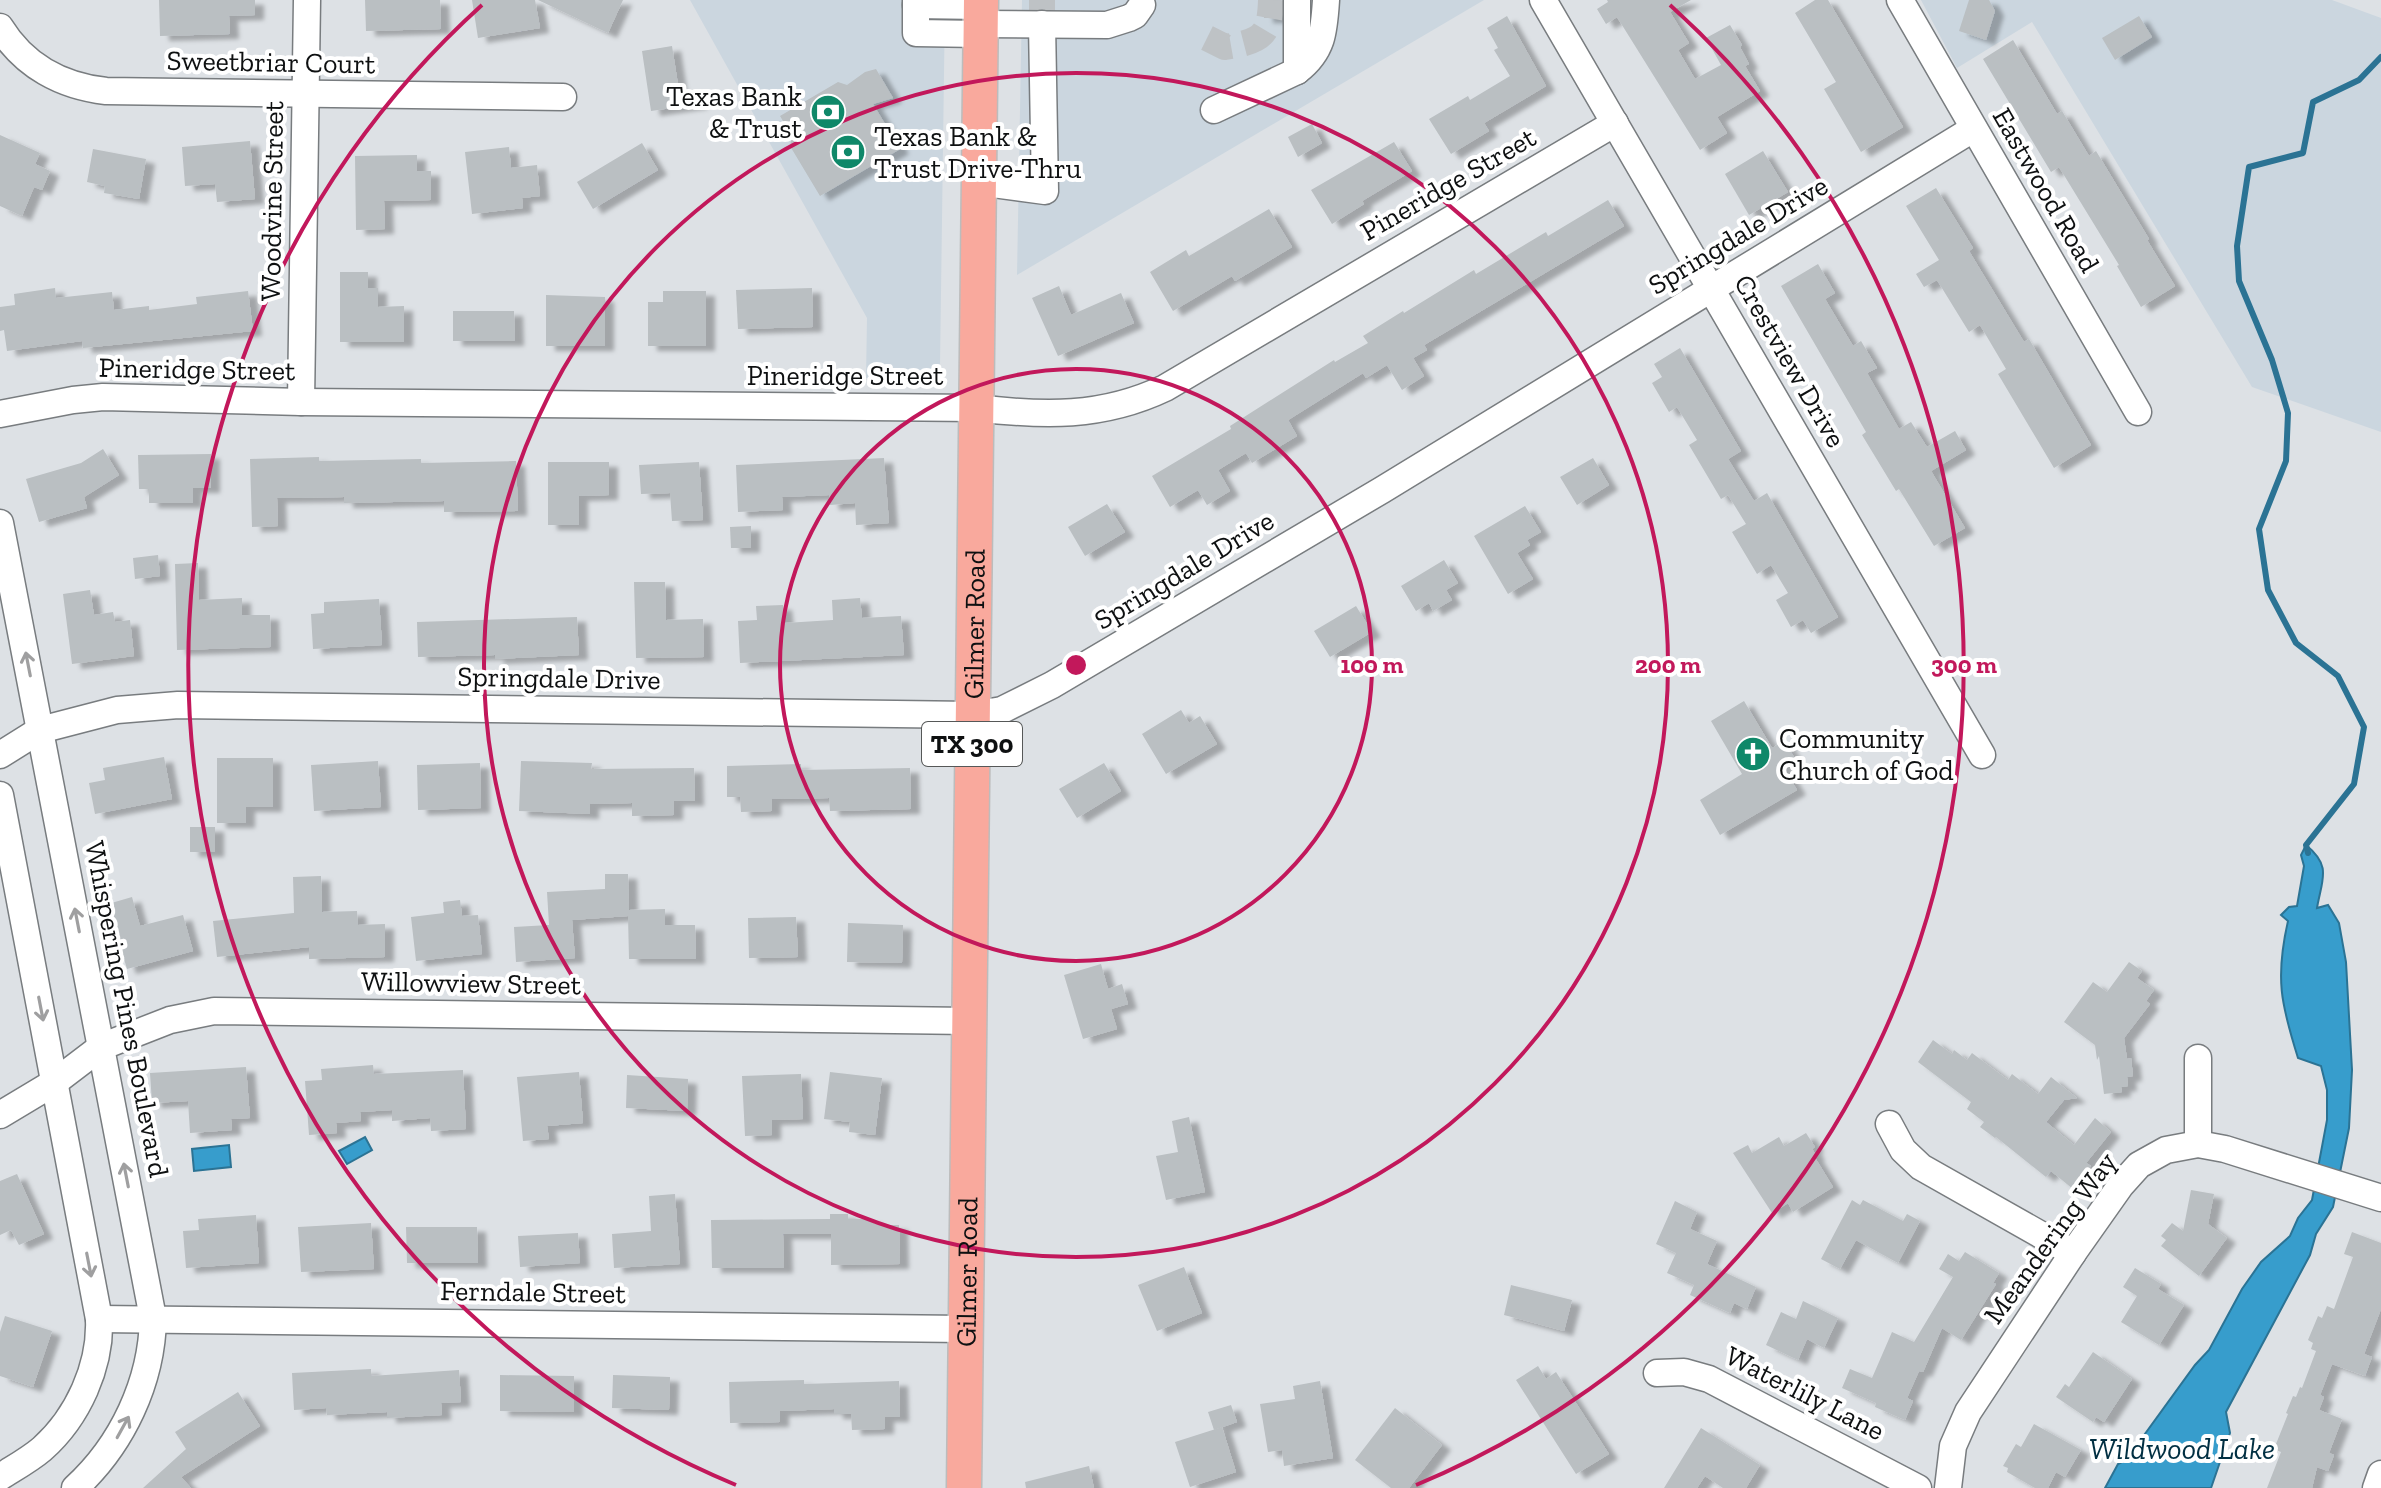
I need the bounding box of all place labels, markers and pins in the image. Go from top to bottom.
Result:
place label: Texas Bank & Trust [666,80,803,145]
bank icon: Texas Bank & Trust [809,93,847,131]
place label: Texas Bank & Trust Drive-Thru [874,120,1082,185]
bank icon: Texas Bank & Trust Drive-Thru [829,133,867,171]
centre of rings [1062,651,1090,679]
place label: Community Church of God [1779,722,1954,787]
church icon: Community Church of God [1734,735,1772,773]

